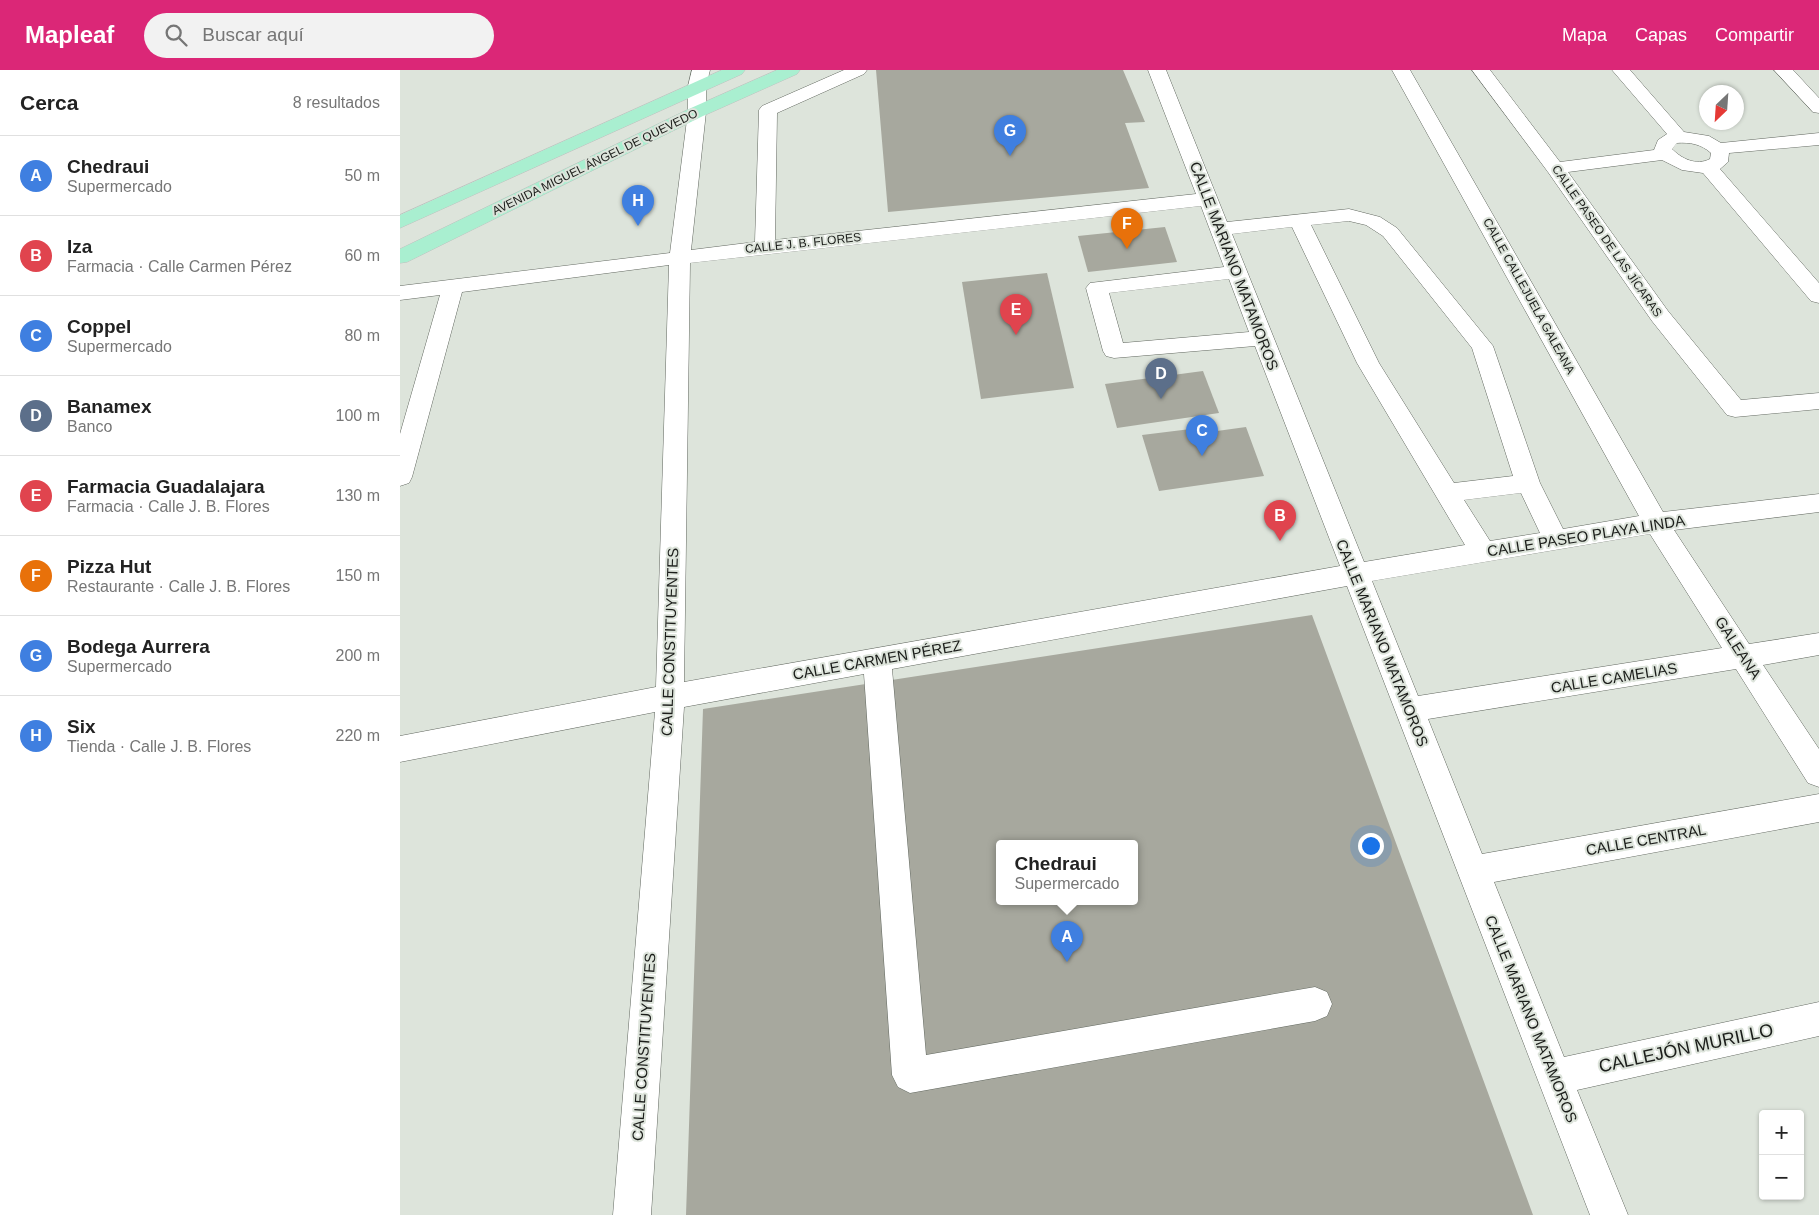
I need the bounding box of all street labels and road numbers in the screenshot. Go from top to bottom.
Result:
street label: AVENIDA MIGUEL ÁNGEL DE QUEVEDO [490,105,700,218]
street label: CALLE MARIANO MATAMOROS [1187,159,1282,372]
street label: CALLE PASEO DE LAS JÍCARAS [1549,162,1666,320]
street label: CALLE CALLEJUELA GALEANA [1480,216,1578,376]
street label: CALLE J. B. FLORES [744,230,862,256]
street label: CALLE PASEO PLAYA LINDA [1486,511,1686,560]
street label: CALLE MARIANO MATAMOROS [1333,537,1432,749]
street label: CALLE CONSTITUYENTES [658,548,681,736]
street label: GALEANA [1712,613,1765,682]
street label: CALLE CARMEN PÉREZ [791,636,963,683]
street label: CALLE CAMELIAS [1550,659,1678,696]
street label: CALLE CENTRAL [1585,821,1707,858]
street label: CALLE MARIANO MATAMOROS [1482,913,1581,1125]
street label: CALLE CONSTITUYENTES [628,952,659,1142]
street label: CALLEJÓN MURILLO [1597,1019,1775,1076]

